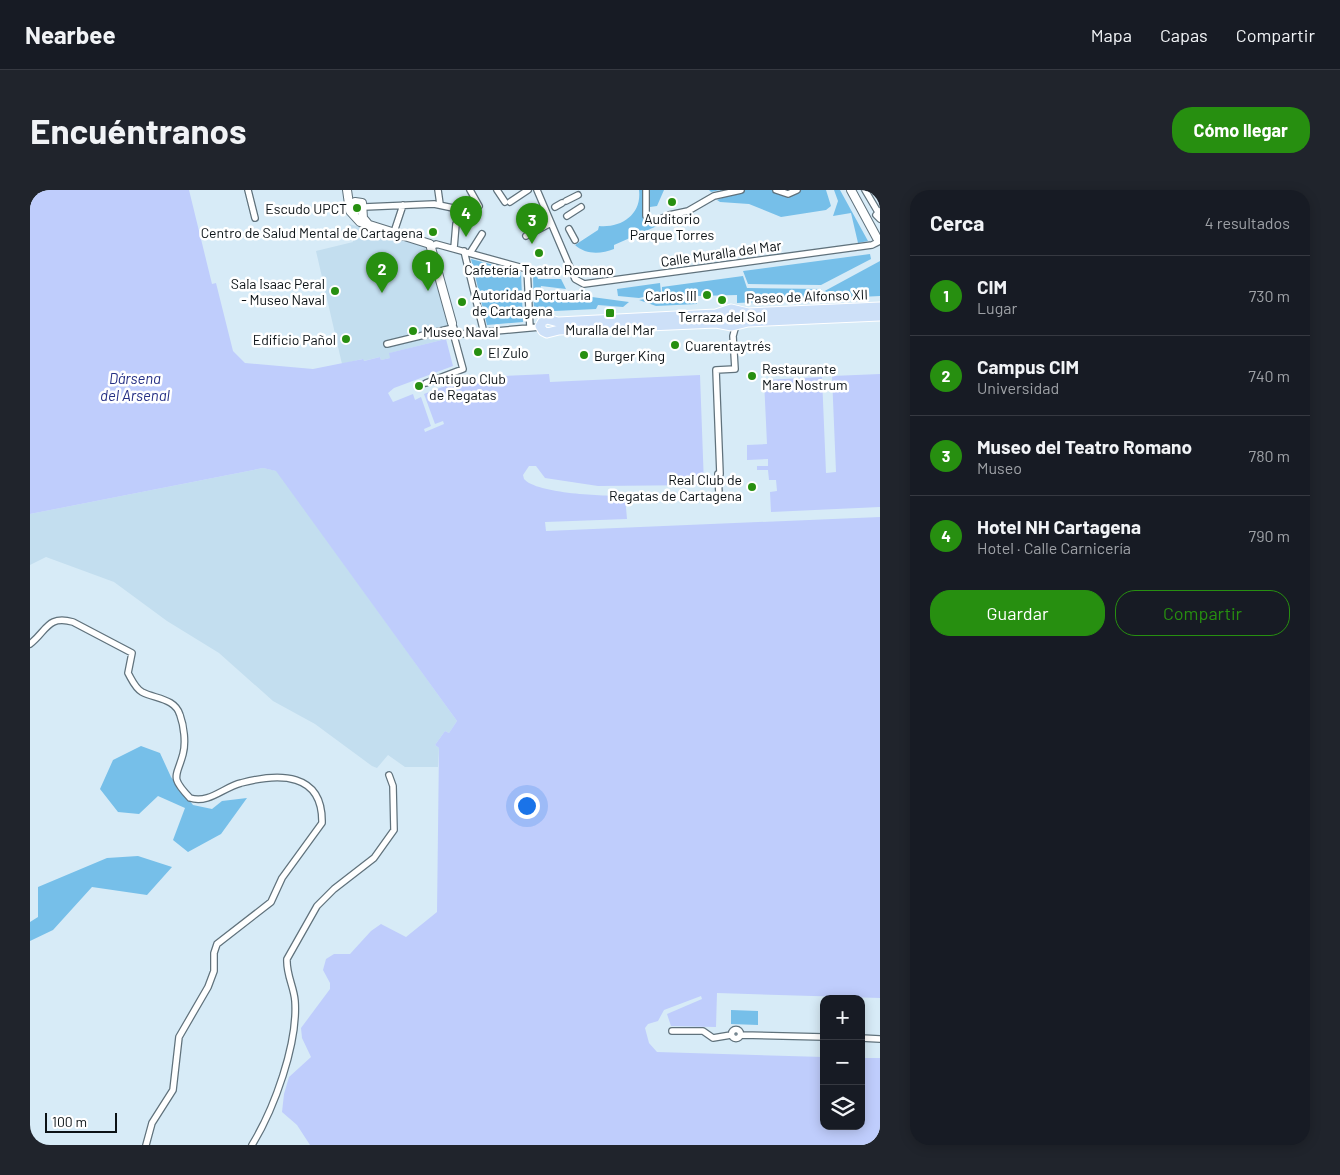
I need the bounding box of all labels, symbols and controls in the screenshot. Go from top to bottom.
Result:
text: Nearbee [25,20,116,49]
text: Mapa [1091,24,1132,46]
text: Capas [1160,24,1208,46]
text: Compartir [1236,24,1315,46]
button: Cómo llegar [1172,107,1310,153]
text: Encuéntranos [30,109,247,151]
pin: 4 [450,196,482,237]
marker: Auditorio Parque Torres [666,196,678,208]
place label: Escudo UPCT [265,200,347,217]
marker: Escudo UPCT [351,202,363,214]
pin: 3 [516,203,548,244]
place label: Auditorio Parque Torres [630,210,715,243]
text: Cerca [930,210,984,235]
text: 4 resultados [1205,213,1290,232]
place label: Centro de Salud Mental de Cartagena [201,224,423,241]
marker: Centro de Salud Mental de Cartagena [427,226,439,238]
street label: Calle Muralla del Mar [660,236,782,270]
marker: Cafetería Teatro Romano [533,247,545,259]
pin: 1 [412,250,444,291]
pin: 2 [366,252,398,293]
place label: Cafetería Teatro Romano [464,261,614,278]
place label: Sala Isaac Peral - Museo Naval [231,275,325,308]
text: CIM [977,275,1007,298]
marker: Sala Isaac Peral - Museo Naval [329,285,341,297]
street label: Paseo de Alfonso XII [746,285,868,307]
place label: Autoridad Portuaria de Cartagena [472,286,591,319]
text: 1 [943,286,949,305]
text: 730 m [1249,286,1290,305]
place label: Carlos III [645,287,697,304]
marker: Carlos III [701,289,713,301]
marker: Terraza del Sol [716,294,728,306]
marker: Autoridad Portuaria de Cartagena [456,296,468,308]
text: Lugar [977,298,1017,317]
marker: Muralla del Mar [604,307,616,319]
place label: Terraza del Sol [678,308,766,325]
place label: Muralla del Mar [565,321,655,338]
place label: Museo Naval [423,323,499,340]
marker: Museo Naval [407,325,419,337]
place label: Edificio Pañol [253,331,336,348]
marker: Edificio Pañol [340,333,352,345]
place label: Cuarentaytrés [685,337,771,354]
marker: Cuarentaytrés [669,339,681,351]
place label: El Zulo [488,344,529,361]
marker: El Zulo [472,346,484,358]
place label: Burger King [594,347,665,364]
marker: Burger King [578,349,590,361]
text: Campus CIM [977,355,1079,378]
place label: Restaurante Mare Nostrum [762,360,848,393]
text: 2 [942,366,950,385]
text: 740 m [1248,366,1290,385]
water label: Dársena del Arsenal [100,369,171,404]
place label: Antiguo Club de Regatas [429,370,506,403]
marker: Restaurante Mare Nostrum [746,370,758,382]
text: Universidad [977,378,1059,397]
marker: Antiguo Club de Regatas [413,380,425,392]
text: Museo del Teatro Romano [977,435,1192,458]
text: 3 [942,446,950,465]
text: 780 m [1249,446,1290,465]
text: Museo [977,458,1022,477]
place label: Real Club de Regatas de Cartagena [609,471,742,504]
marker: Real Club de Regatas de Cartagena [746,481,758,493]
text: Hotel NH Cartagena [977,515,1141,538]
text: 4 [941,526,951,545]
text: 790 m [1249,526,1290,545]
text: Hotel · Calle Carnicería [977,538,1131,557]
button: Guardar [930,590,1105,636]
button: Compartir [1115,590,1290,636]
your location [514,793,540,819]
map controls [820,995,865,1130]
button: + [820,995,865,1040]
button: − [820,1040,865,1085]
button: layers [820,1085,865,1130]
scale bar [45,1110,118,1133]
text: 100 m [52,1113,87,1130]

